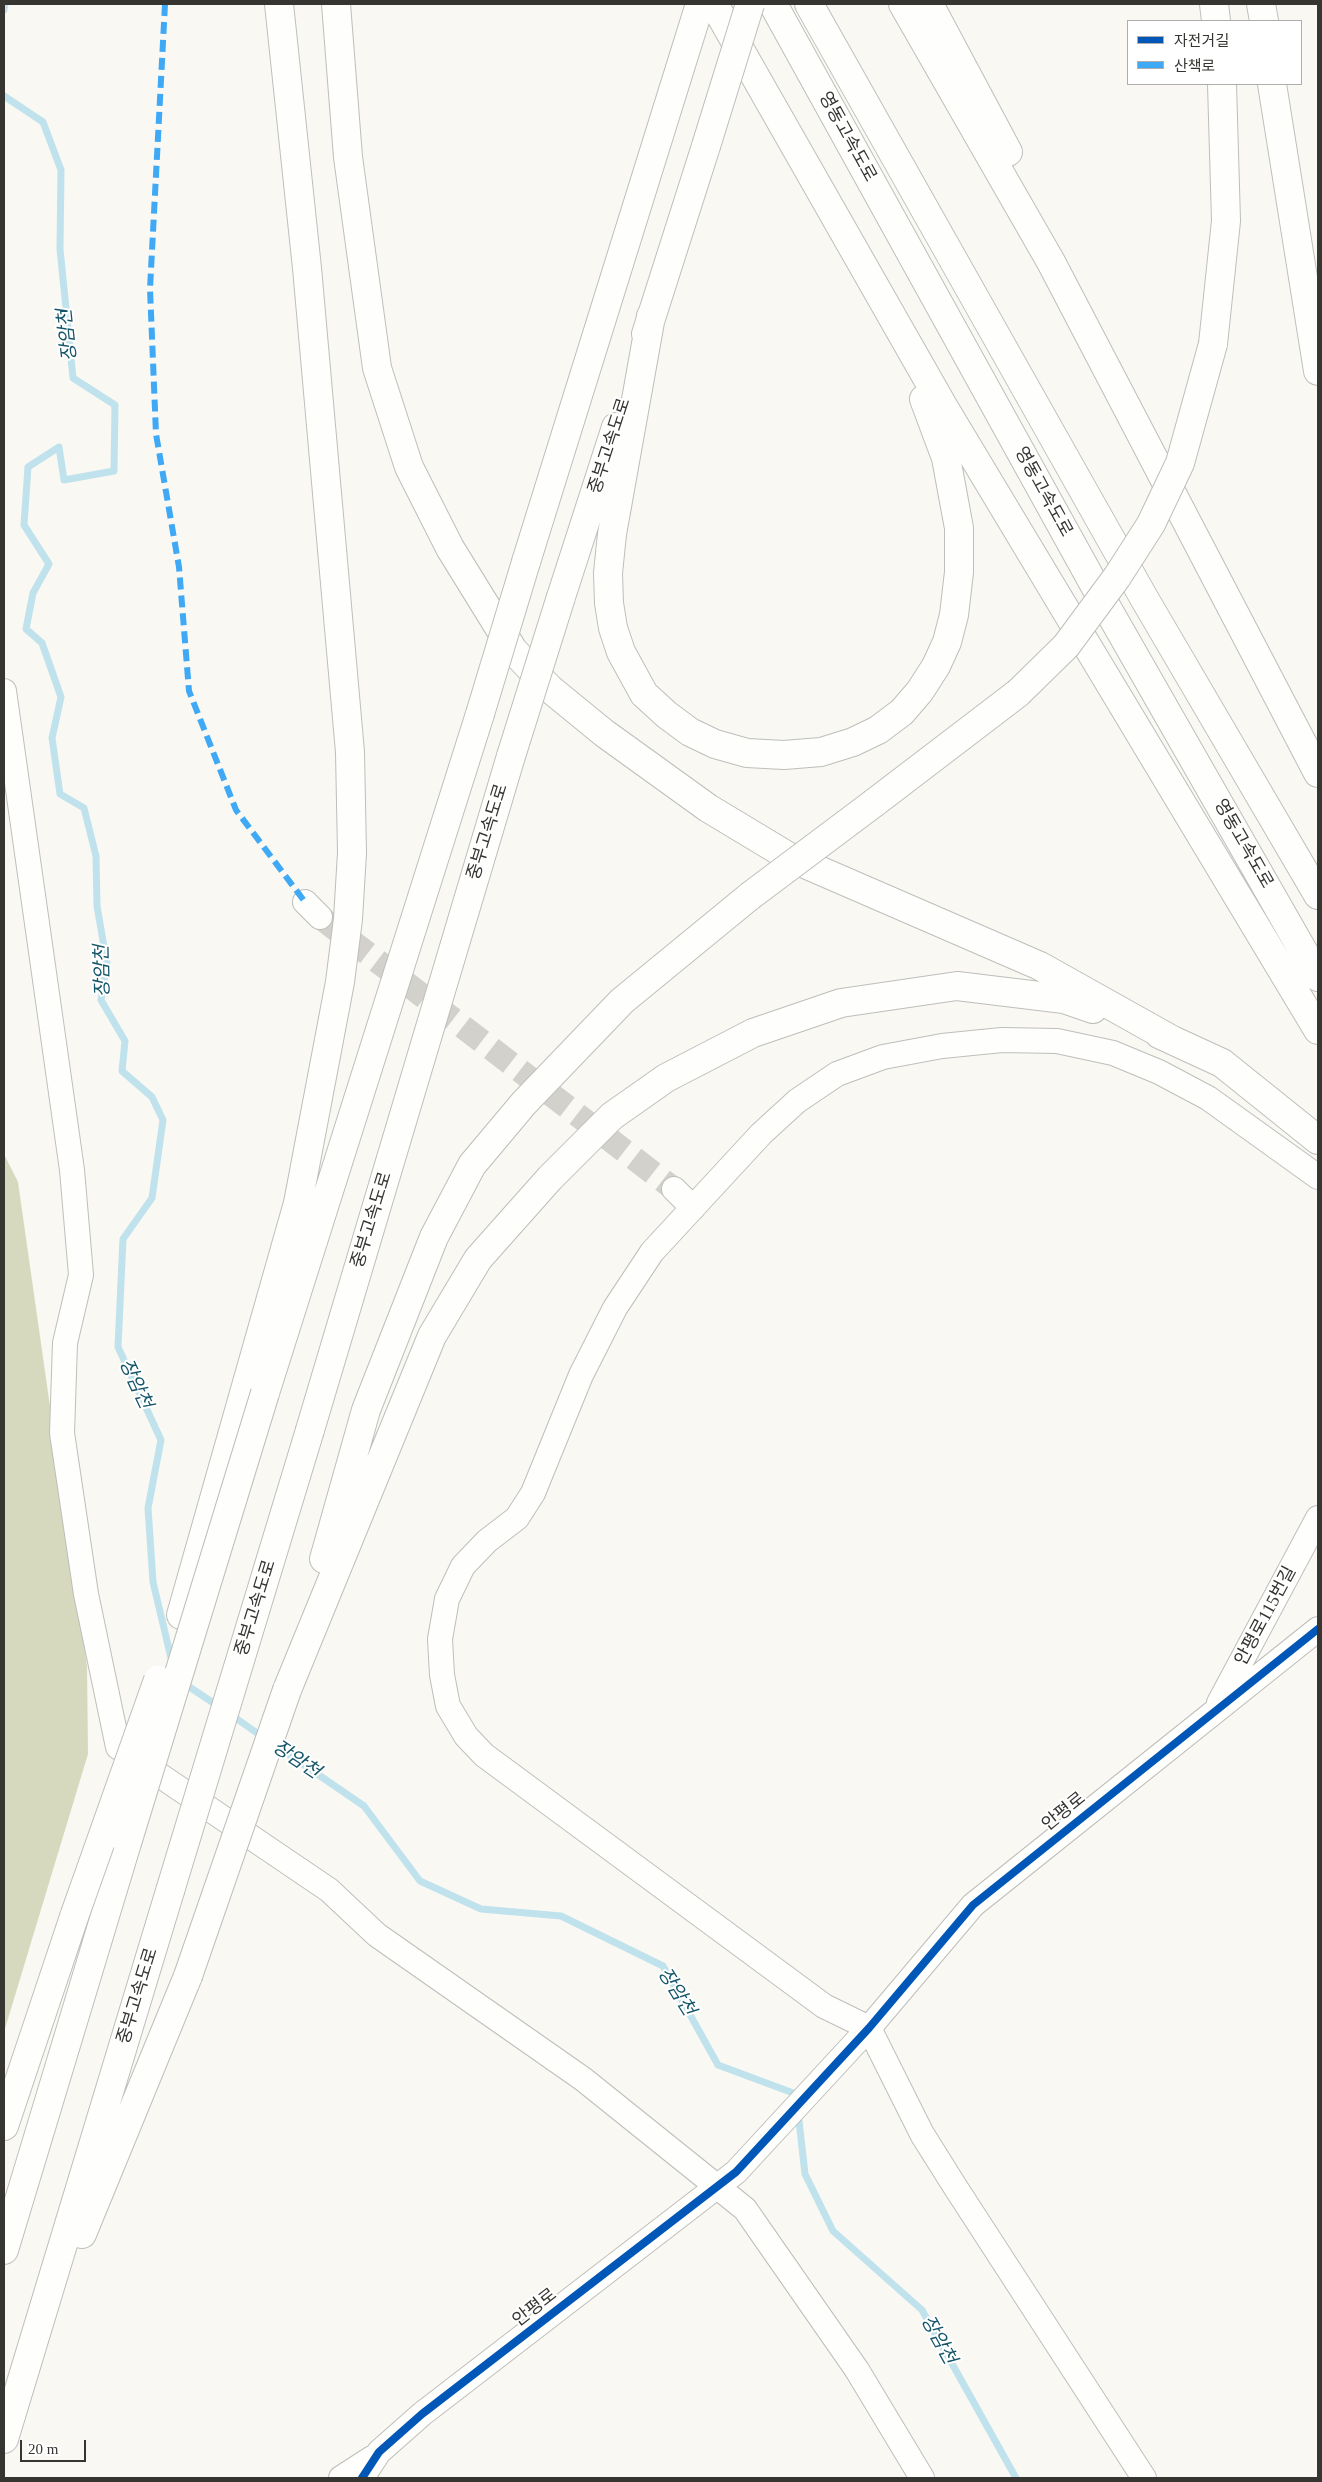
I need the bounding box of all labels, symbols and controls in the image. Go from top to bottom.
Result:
legend [1127,20,1302,85]
text: 자전거길 [1174,33,1229,49]
text: 산책로 [1174,58,1215,74]
street label: 영동고속도로 [813,88,881,186]
water label: 장암천 [54,308,82,362]
street label: 중부고속도로 [584,395,636,497]
street label: 영동고속도로 [1009,443,1077,541]
street label: 중부고속도로 [463,781,513,883]
street label: 영동고속도로 [1209,796,1277,892]
water label: 장암천 [91,945,115,997]
street label: 중부고속도로 [347,1169,397,1271]
water label: 장암천 [114,1355,156,1413]
street label: 중부고속도로 [231,1557,281,1659]
street label: 안평로115번길 [1231,1563,1301,1669]
water label: 장암천 [268,1736,324,1784]
street label: 안평로 [1038,1788,1090,1836]
street label: 중부고속도로 [113,1945,163,2047]
water label: 장암천 [652,1964,700,2020]
street label: 안평로 [509,2284,561,2332]
water label: 장암천 [915,2312,961,2368]
scale bar [22,2430,89,2462]
text: 20 m [28,2441,58,2457]

